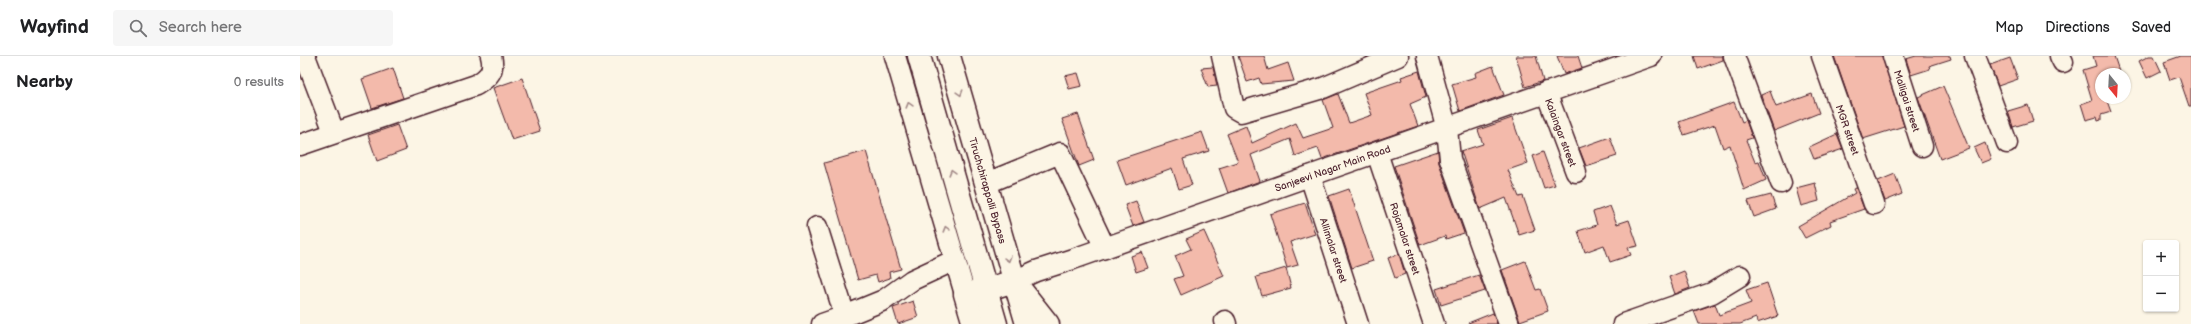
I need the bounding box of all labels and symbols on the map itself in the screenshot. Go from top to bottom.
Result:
north arrow [2095,68,2131,104]
street label: Malligai street [1891,69,1922,133]
one-way arrow [955,90,964,97]
street label: Kalaingar street [1542,97,1578,168]
one-way arrow [905,101,914,108]
street label: MGR street [1833,103,1861,157]
street label: Tiruchchirappalli Bypass [966,136,1008,245]
street label: Sanjeevi Nagar Main Road [1273,143,1392,195]
one-way arrow [948,168,957,175]
street label: Rojamalar street [1387,201,1422,276]
street label: Allimalar street [1317,217,1349,284]
one-way arrow [942,226,951,233]
one-way arrow [1003,255,1011,262]

